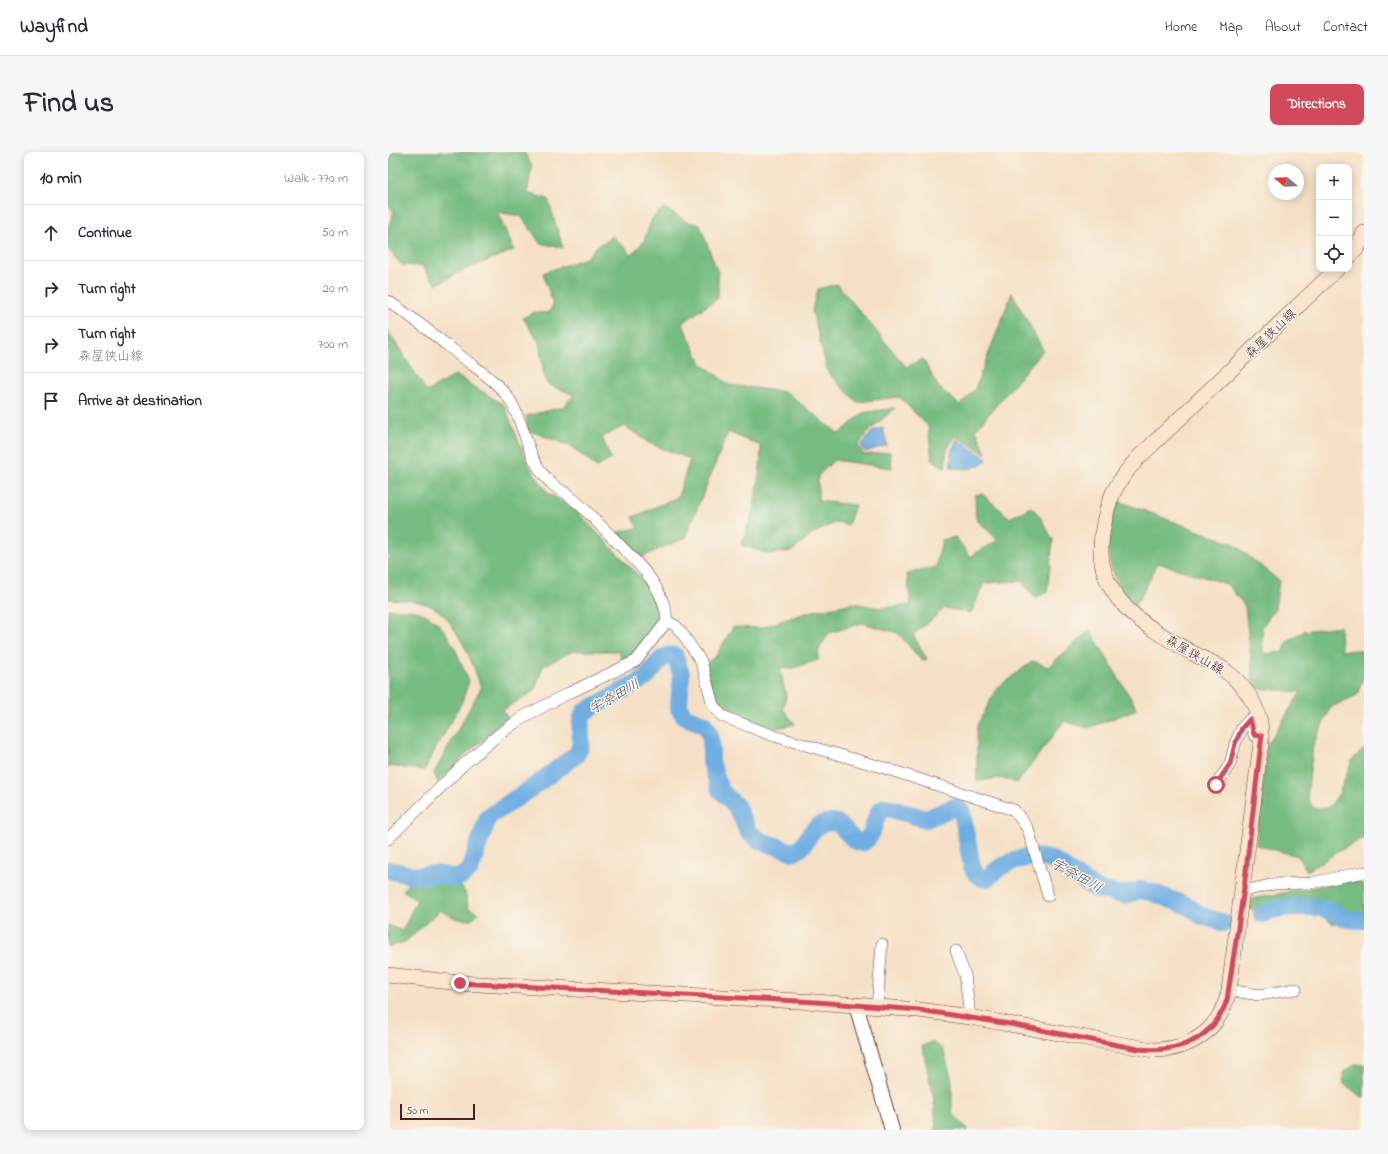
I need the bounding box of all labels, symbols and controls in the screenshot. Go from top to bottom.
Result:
text: Wayfind [20,14,88,41]
text: Home [1165,17,1197,38]
text: Map [1219,17,1243,38]
text: About [1265,17,1301,38]
text: Contact [1323,17,1368,38]
text: Find us [24,84,114,125]
button: Directions [1270,84,1364,125]
north arrow [1268,164,1304,200]
map controls [1316,164,1352,272]
button: + [1316,164,1352,200]
text: 10 min [40,166,82,191]
text: Walk · 770 m [284,169,348,188]
button: − [1316,200,1352,236]
icon: ahead [40,222,62,244]
text: Continue [78,222,132,244]
text: 50 m [322,223,348,242]
button: locate [1316,236,1352,272]
icon: right [40,278,62,300]
text: Turn right [78,278,136,300]
text: 20 m [323,279,348,298]
street label: 森屋狭山線 [1241,304,1302,363]
text: Turn right [78,323,136,345]
icon: right [40,334,62,356]
text: 700 m [318,335,348,354]
text: 森屋狭山線 [78,347,143,366]
icon: arrive [40,390,62,412]
text: Arrive at destination [78,390,202,412]
street label: 森屋狭山線 [1161,631,1228,680]
water label: 宇奈田川 [585,674,644,720]
route start [1207,776,1225,794]
water label: 宇奈田川 [1047,854,1106,899]
route end [451,974,469,992]
scale bar [400,1102,475,1121]
text: 50 m [406,1103,428,1119]

